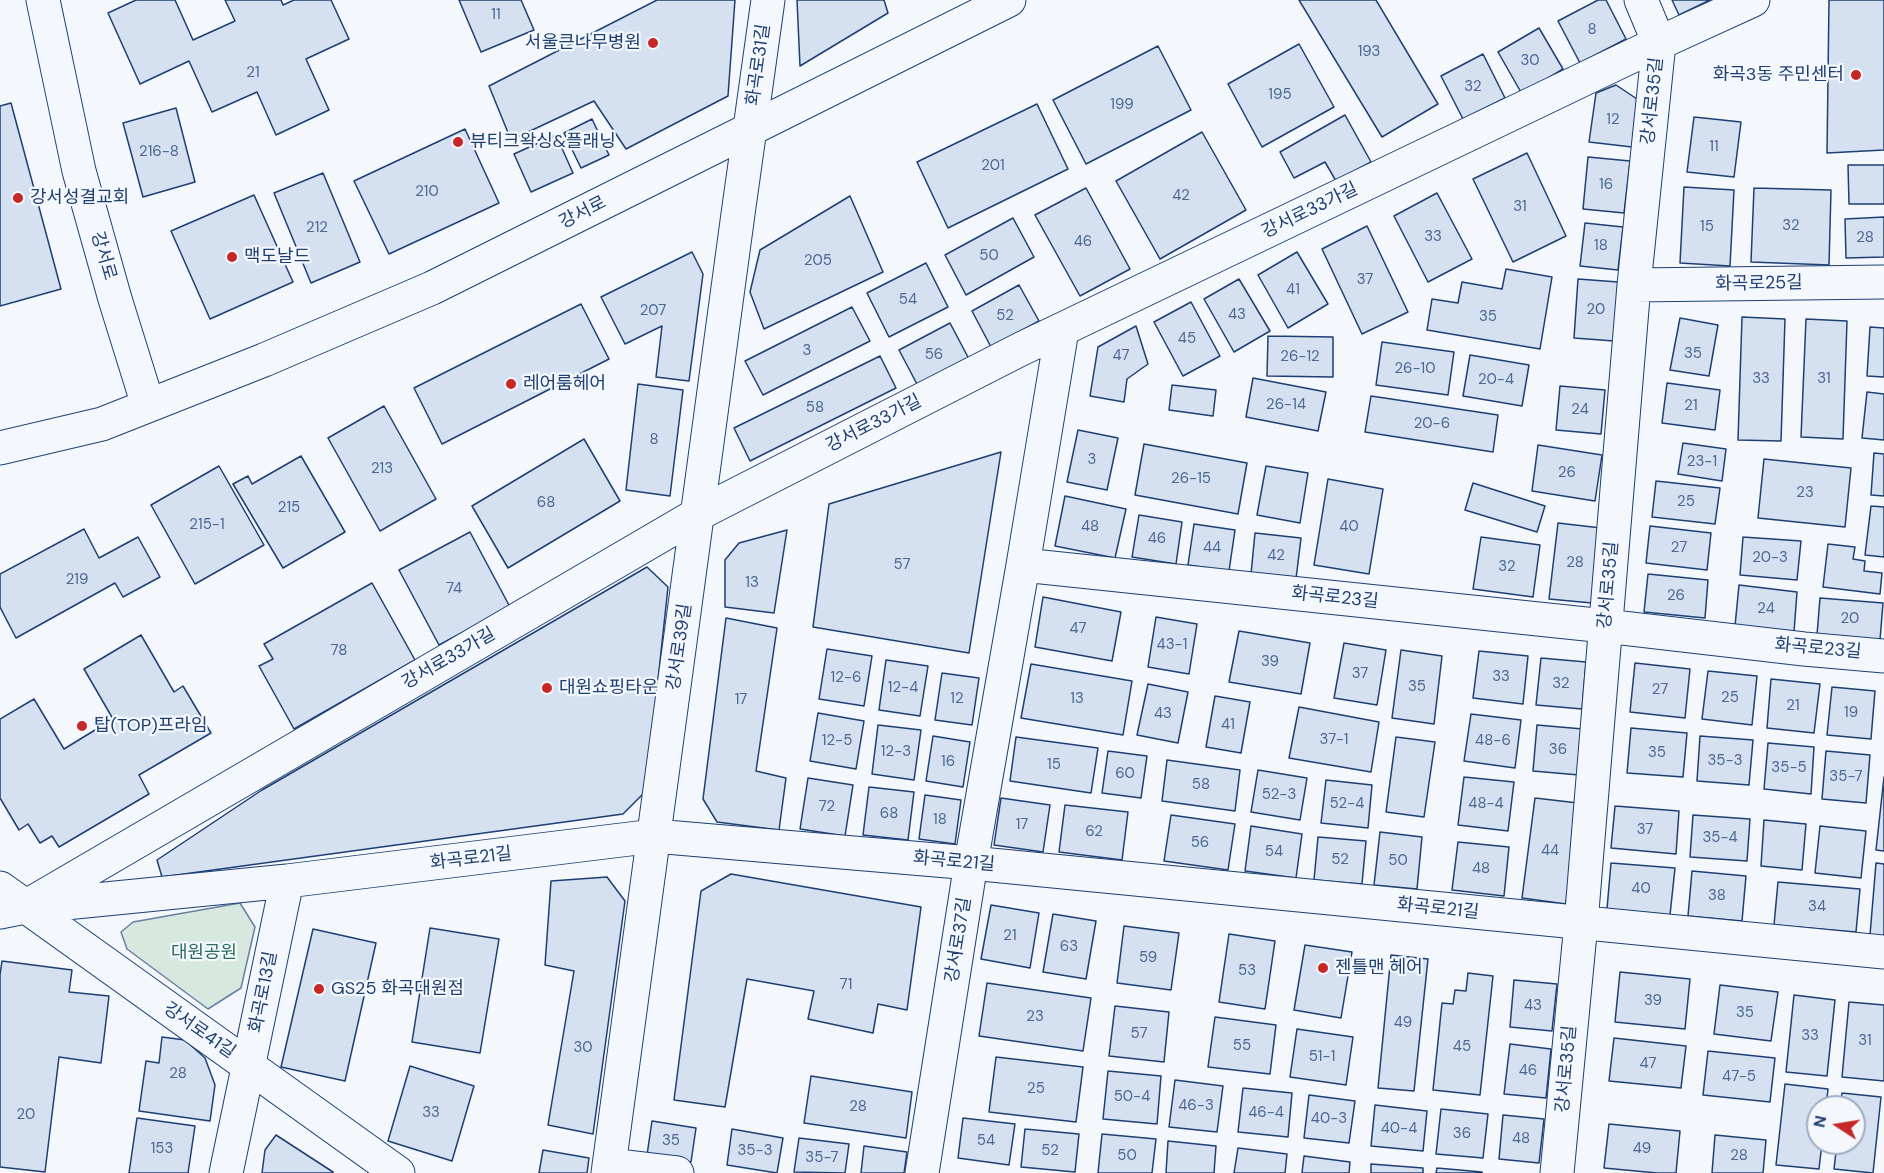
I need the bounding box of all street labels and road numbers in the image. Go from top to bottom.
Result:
street label: 화곡로31길 [743,23,775,107]
street label: 강서로35길 [1638,56,1668,146]
street label: 강서로33가길 [1258,178,1362,244]
street label: 강서로 [556,192,610,234]
street label: 강서로 [86,229,120,283]
street label: 화곡로25길 [1715,272,1803,296]
street label: 강서로33가길 [823,391,925,457]
street label: 강서로35길 [1594,540,1624,630]
street label: 화곡로23길 [1290,583,1380,613]
street label: 강서로39길 [663,602,697,692]
street label: 강서로33가길 [399,624,499,694]
street label: 화곡로23길 [1774,634,1862,664]
street label: 화곡로21길 [429,843,513,875]
street label: 화곡로21길 [912,848,996,876]
street label: 화곡로21길 [1396,894,1480,924]
street label: 강서로37길 [942,896,976,984]
street label: 화곡로13길 [246,949,282,1035]
street label: 강서로41길 [159,998,239,1064]
street label: 강서로35길 [1552,1024,1582,1114]

